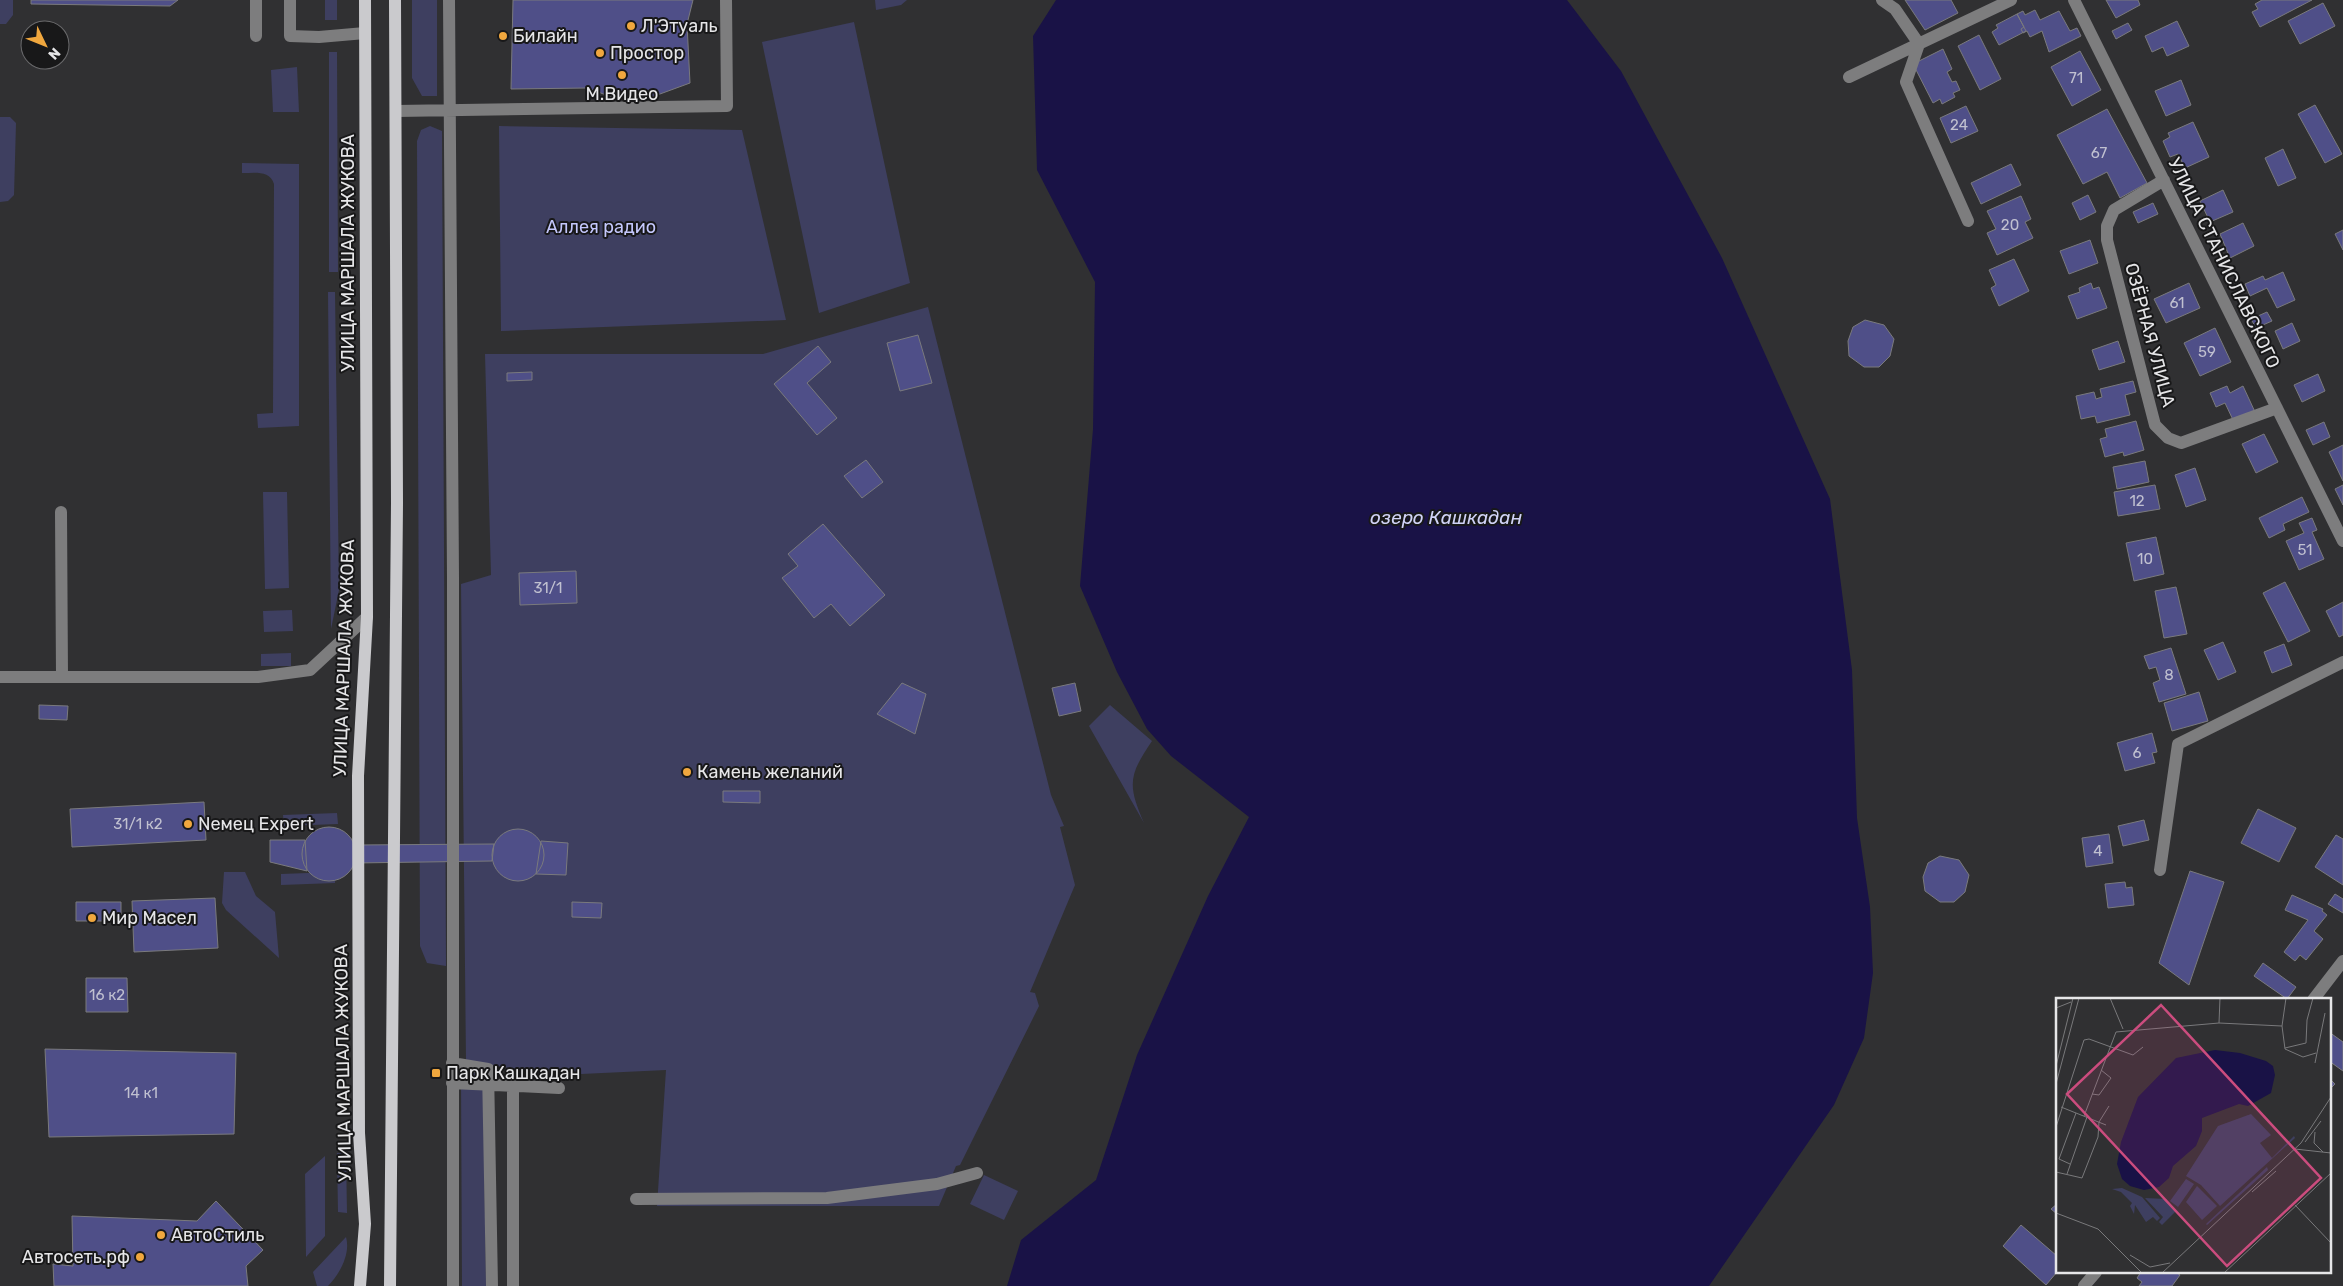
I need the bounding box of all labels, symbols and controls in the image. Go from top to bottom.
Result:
place label: Л'Этуаль [641,15,718,37]
north arrow [20,20,70,70]
marker: Л'Этуаль [625,20,637,32]
place label: Билайн [513,25,578,47]
marker: Билайн [497,30,509,42]
place label: Простор [610,42,684,64]
text: N [44,44,64,63]
marker: Простор [594,47,606,59]
marker: М.Видео [616,69,628,81]
house number: 71 [2069,69,2083,87]
place label: М.Видео [586,83,658,105]
house number: 24 [1950,116,1968,134]
street label: УЛИЦА МАРШАЛА ЖУКОВА [337,134,359,372]
house number: 67 [2091,144,2107,162]
street label: УЛИЦА СТАНИСЛАВСКОГО [2163,154,2285,372]
park label: Аллея радио [546,216,656,238]
house number: 20 [2001,216,2019,234]
street label: ОЗЁРНАЯ УЛИЦА [2120,260,2180,410]
house number: 61 [2169,294,2185,312]
house number: 59 [2198,343,2216,361]
house number: 12 [2129,492,2145,510]
water label: озеро Кашкадан [1370,506,1522,529]
street label: УЛИЦА МАРШАЛА ЖУКОВА [329,539,359,777]
house number: 51 [2297,541,2313,559]
house number: 10 [2137,550,2153,568]
house number: 31/1 [534,579,562,597]
house number: 8 [2164,666,2174,684]
house number: 6 [2132,744,2142,762]
place label: Камень желаний [697,761,843,783]
marker: Камень желаний [681,766,693,778]
place label: Nемец Expert [198,813,314,835]
house number: 31/1 к2 [113,815,163,833]
marker: Nемец Expert [182,818,194,830]
house number: 4 [2093,842,2103,860]
place label: Мир Масел [102,907,197,929]
marker: Мир Масел [86,912,98,924]
street label: УЛИЦА МАРШАЛА ЖУКОВА [330,944,356,1182]
house number: 16 к2 [89,986,125,1004]
inset map [2056,998,2330,1274]
place label: Парк Кашкадан [446,1062,580,1084]
marker: Парк Кашкадан [430,1067,442,1079]
house number: 14 к1 [124,1084,158,1102]
place label: АвтоСтиль [171,1224,264,1246]
marker: АвтоСтиль [155,1229,167,1241]
place label: Автосеть.рф [22,1246,130,1268]
marker: Автосеть.рф [134,1251,146,1263]

